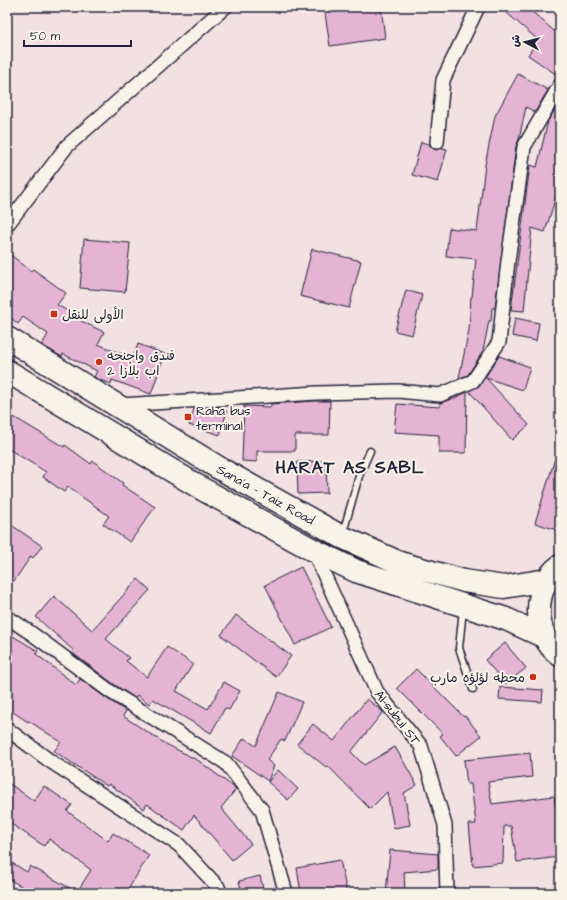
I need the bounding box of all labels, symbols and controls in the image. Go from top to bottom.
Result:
scale bar [24,22,131,48]
north arrow [505,22,545,62]
text: 50 m [30,28,61,45]
text: ش [507,34,524,48]
place label: الأولى للنقل [62,306,124,324]
marker: الأولى للنقل [49,309,59,319]
place label: فندق واجنحه اب بلازا 2 [107,347,175,380]
marker: فندق واجنحه اب بلازا 2 [94,357,104,367]
place label: Raha bus terminal [196,402,251,435]
marker: Raha bus terminal [183,412,193,422]
district label: HARAT AS SABL [276,456,424,480]
street label: Sana'a - Taiz Road [213,460,318,529]
place label: محطه لؤلؤه مارب [430,669,525,687]
marker: محطه لؤلؤه مارب [528,672,538,682]
street label: Al-subul ST [370,686,425,750]

